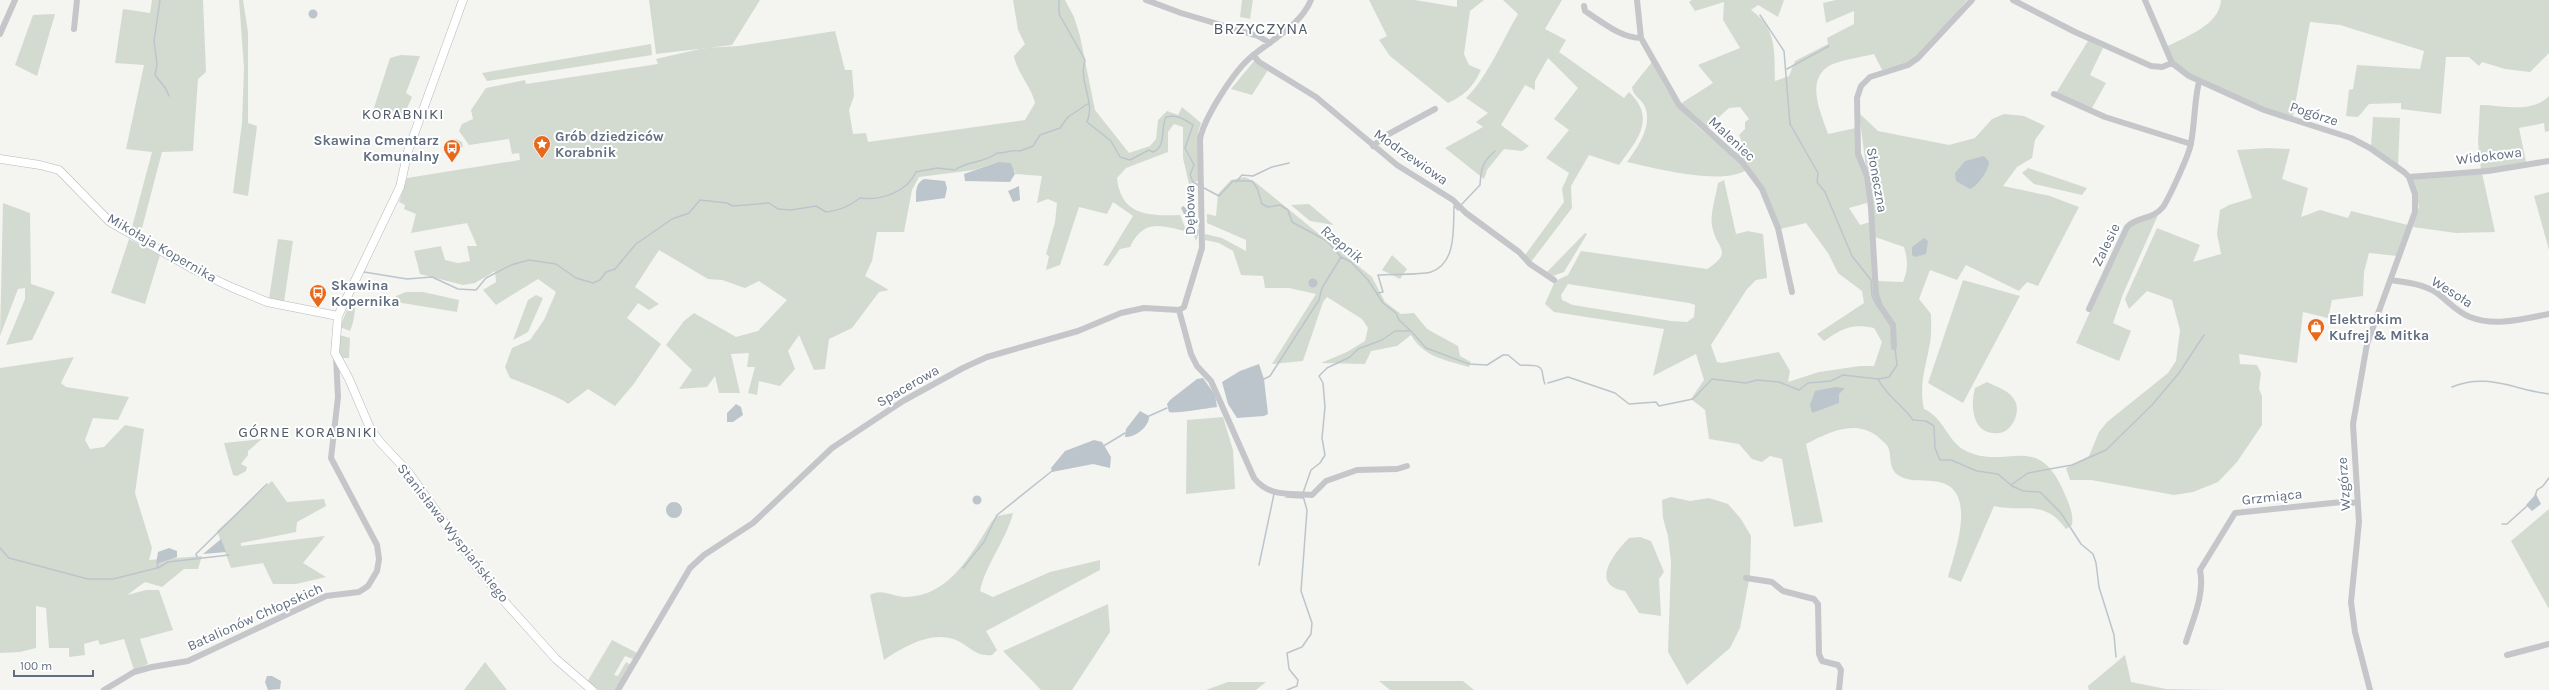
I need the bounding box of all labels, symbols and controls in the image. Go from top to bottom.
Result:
district label: BRZYCZYNA [1214,19,1308,38]
street label: Pogórze [2288,98,2340,130]
district label: KORABNIKI [362,105,444,123]
street label: Maleniec [1705,113,1759,165]
street label: Modrzewiowa [1371,125,1451,189]
place label: Grób dziedziców Korabnik [555,128,664,161]
place label: Skawina Cmentarz Komunalny [314,132,439,165]
place icon: Grób dziedziców Korabnik [532,134,552,159]
bus stop icon: Skawina Cmentarz Komunalny [442,138,462,163]
street label: Widokowa [2455,144,2523,168]
street label: Słoneczna [1863,146,1891,214]
street label: Dębowa [1181,185,1199,235]
street label: Mikołaja Kopernika [104,210,220,286]
water label: Rzepnik [1317,221,1367,267]
street label: Zalesie [2088,221,2124,269]
street label: Wesoła [2428,273,2476,311]
place label: Skawina Kopernika [331,277,399,310]
bus stop icon: Skawina Kopernika [308,283,328,308]
place label: Elektrokim Kufrej & Mitka [2329,311,2429,344]
shop icon: Elektrokim Kufrej & Mitka [2306,317,2326,342]
street label: Spacerowa [874,361,942,411]
district label: GÓRNE KORABNIKI [238,423,378,441]
street label: Wzgórze [2334,457,2354,511]
street label: Stanisława Wyspiańskiego [394,460,512,606]
street label: Grzmiąca [2241,485,2303,509]
street label: Batalionów Chłopskich [185,579,325,655]
scale bar [14,652,93,678]
text: 100 m [20,659,52,673]

